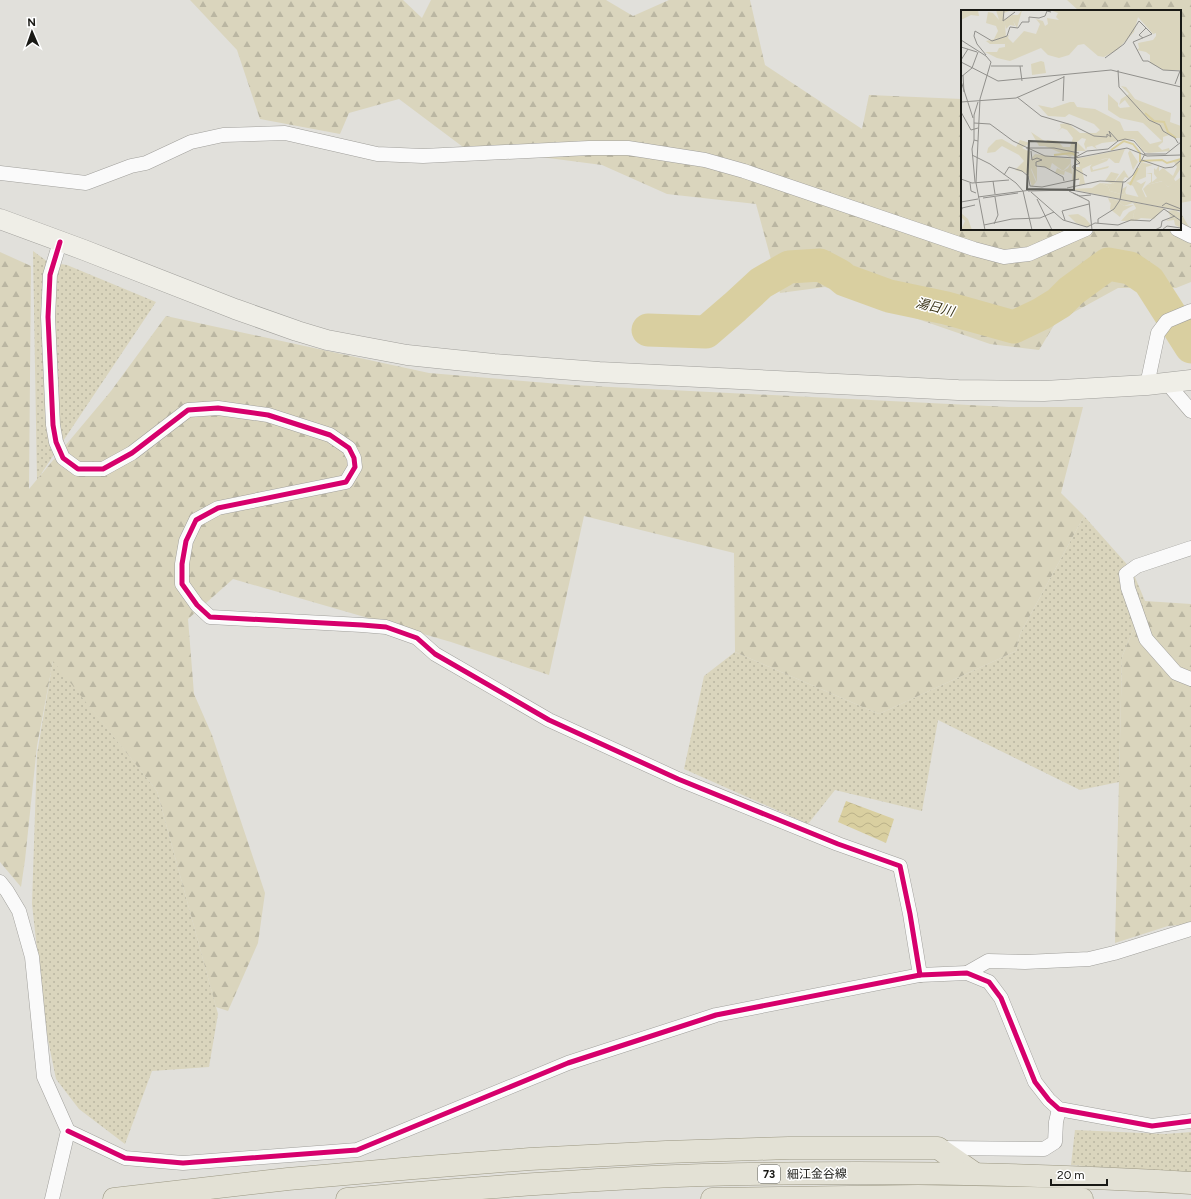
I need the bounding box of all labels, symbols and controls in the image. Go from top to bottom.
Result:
inset map [961,10,1181,230]
north arrow [12,12,52,52]
text: N [27,16,36,29]
water label: 湯日川 [914,295,958,319]
scale bar [1051,1161,1107,1187]
road number: 73 [758,1165,780,1183]
street label: 細江金谷線 [787,1166,847,1182]
text: 20 m [1057,1168,1085,1182]

